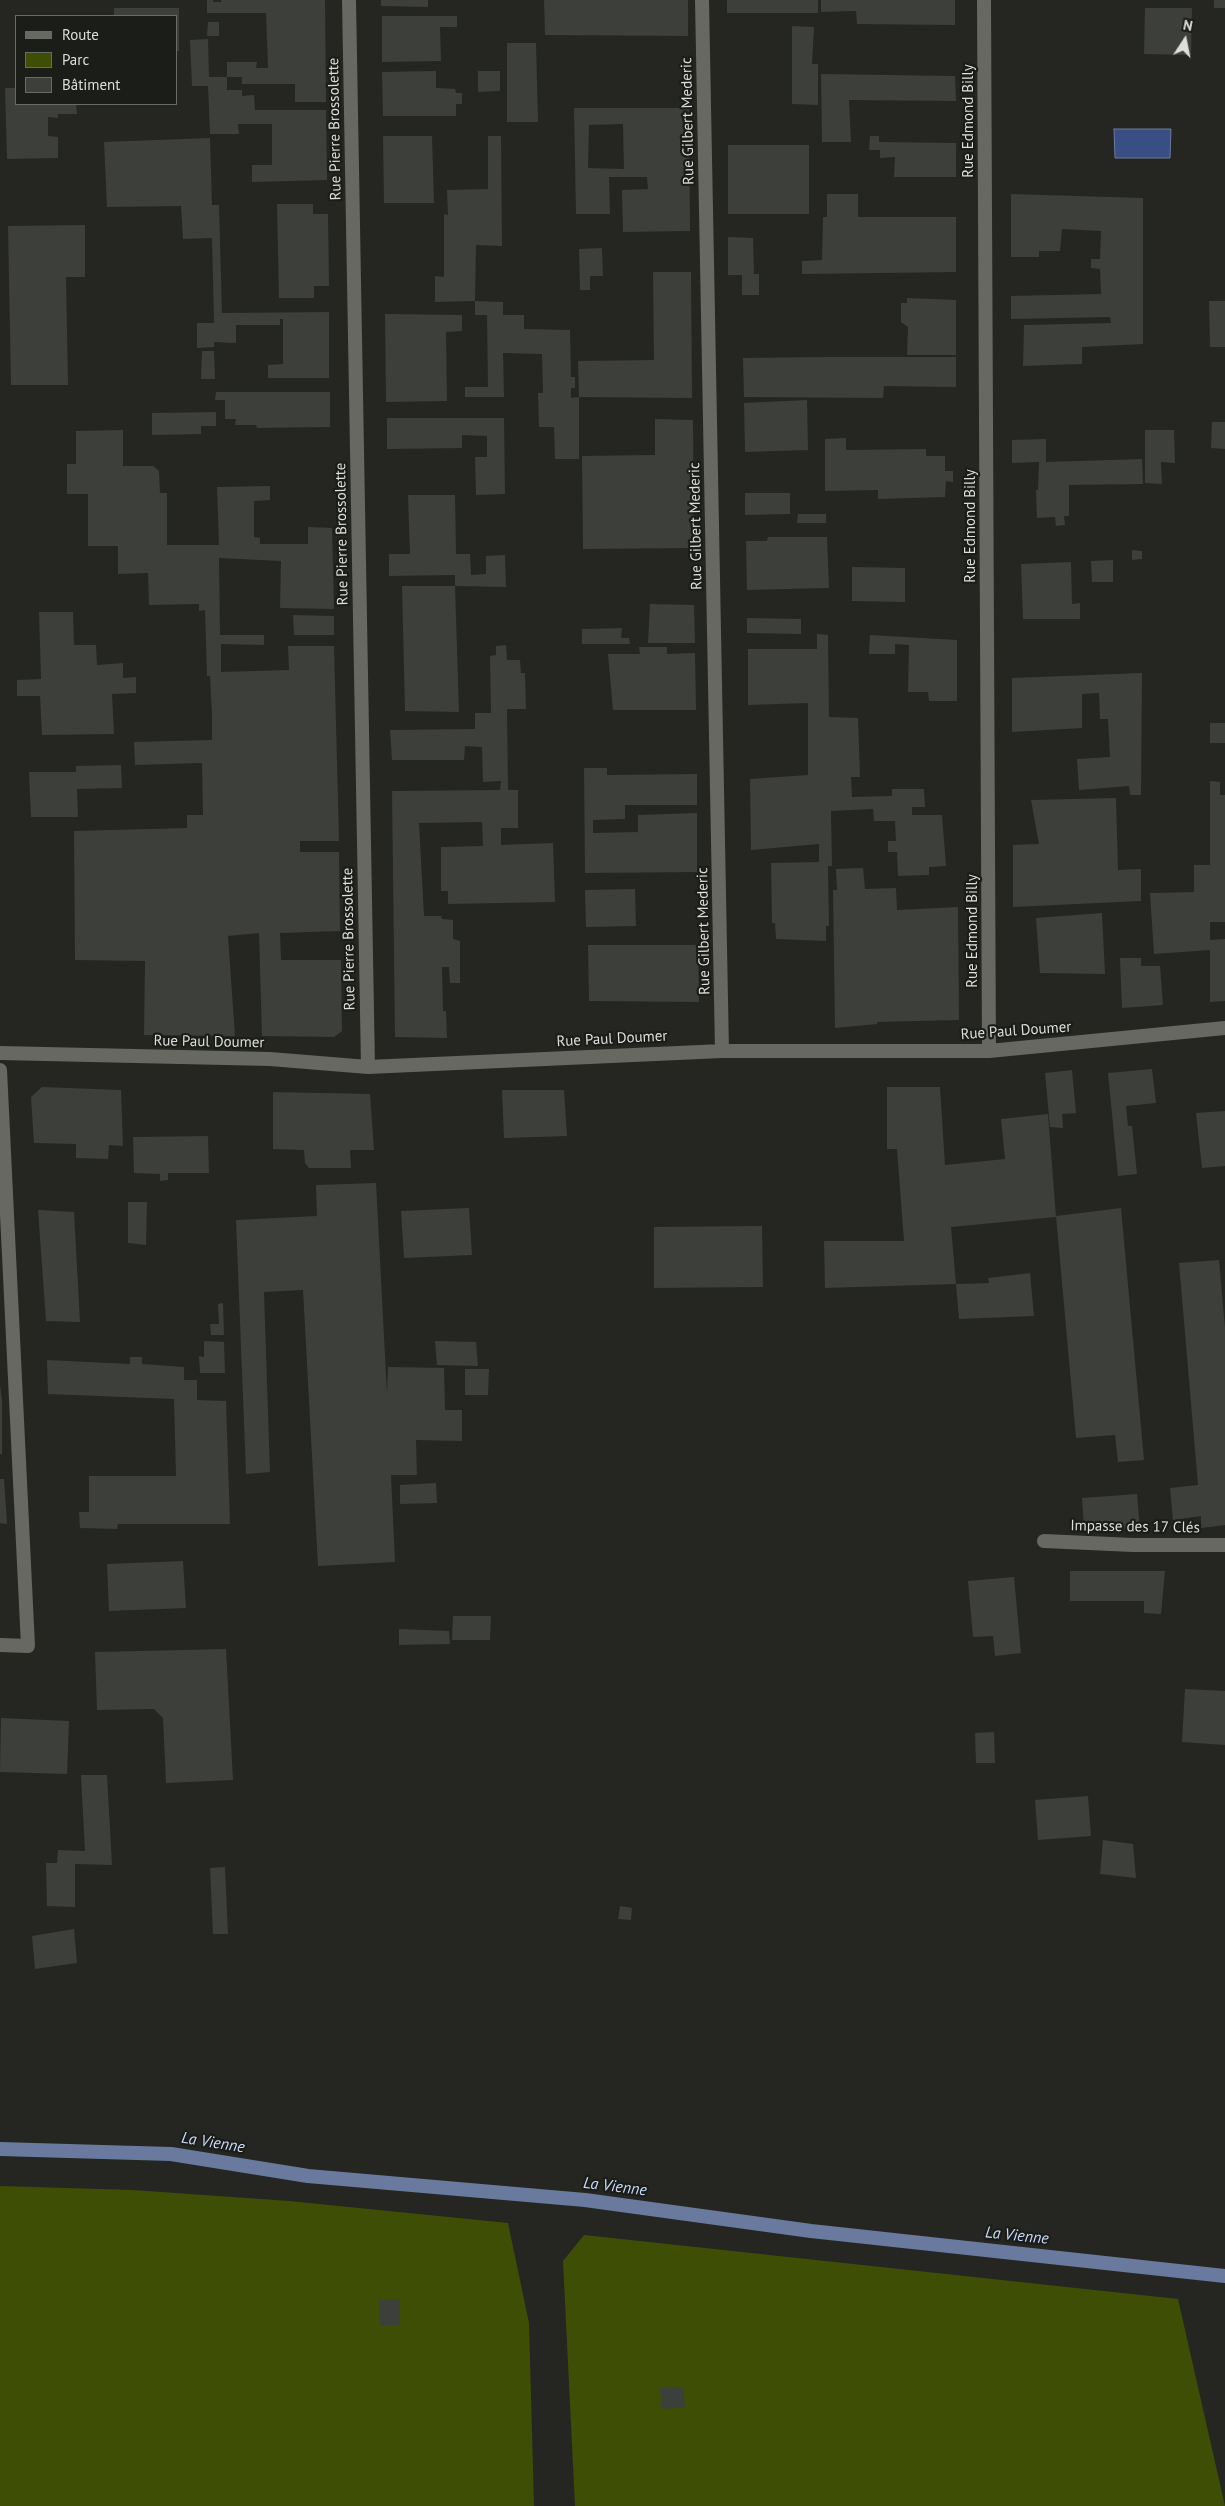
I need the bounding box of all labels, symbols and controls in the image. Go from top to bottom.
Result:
legend [15,15,178,105]
north arrow [1160,15,1210,65]
text: N [1182,16,1194,35]
text: Route [62,25,99,44]
text: Parc [62,50,89,69]
street label: Rue Gilbert Mederic [678,57,698,185]
street label: Rue Pierre Brossolette [325,58,345,200]
street label: Rue Edmond Billy [960,64,978,178]
text: Bâtiment [62,75,120,94]
street label: Rue Gilbert Mederic [686,462,706,590]
street label: Rue Pierre Brossolette [332,463,352,605]
street label: Rue Edmond Billy [962,469,980,583]
street label: Rue Gilbert Mederic [694,867,714,995]
street label: Rue Pierre Brossolette [339,868,359,1010]
street label: Rue Edmond Billy [964,874,982,988]
street label: Rue Paul Doumer [960,1018,1072,1044]
street label: Rue Paul Doumer [556,1027,668,1051]
street label: Rue Paul Doumer [153,1032,265,1052]
street label: Impasse des 17 Clés [1070,1517,1200,1537]
water label: La Vienne [180,2129,246,2157]
water label: La Vienne [582,2174,648,2200]
water label: La Vienne [984,2223,1050,2249]

